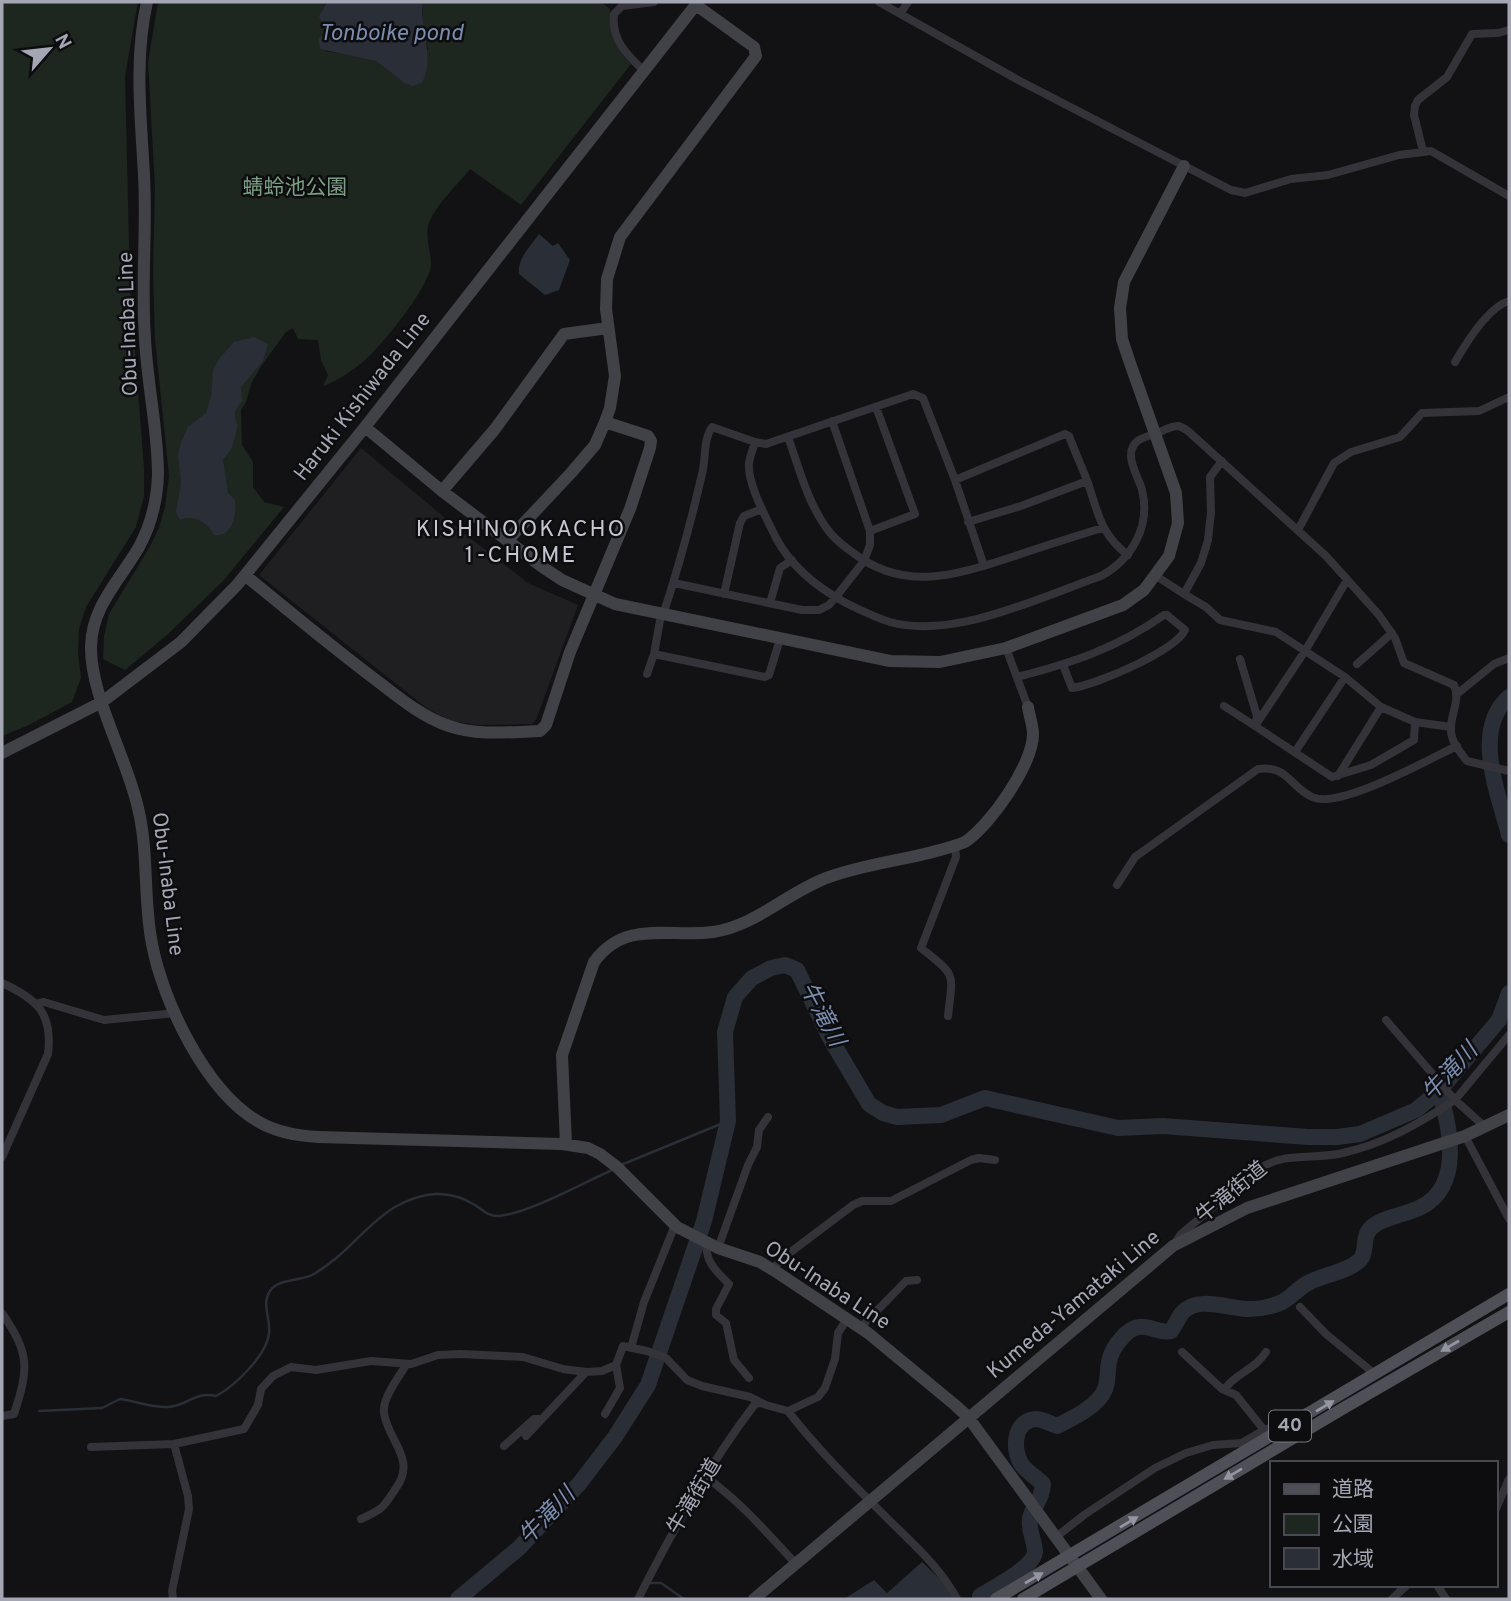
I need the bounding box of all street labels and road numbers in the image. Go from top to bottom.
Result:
street label: Obu-Inaba Line [113,251,145,397]
street label: Haruki Kishiwada Line [289,307,437,487]
street label: Obu-Inaba Line [145,811,189,957]
street label: 牛滝街道 [1191,1156,1273,1230]
street label: Kumeda-Yamataki Line [982,1225,1166,1385]
street label: Obu-Inaba Line [759,1235,895,1337]
road number: 40 [1269,1410,1311,1442]
street label: 牛滝街道 [662,1454,728,1540]

